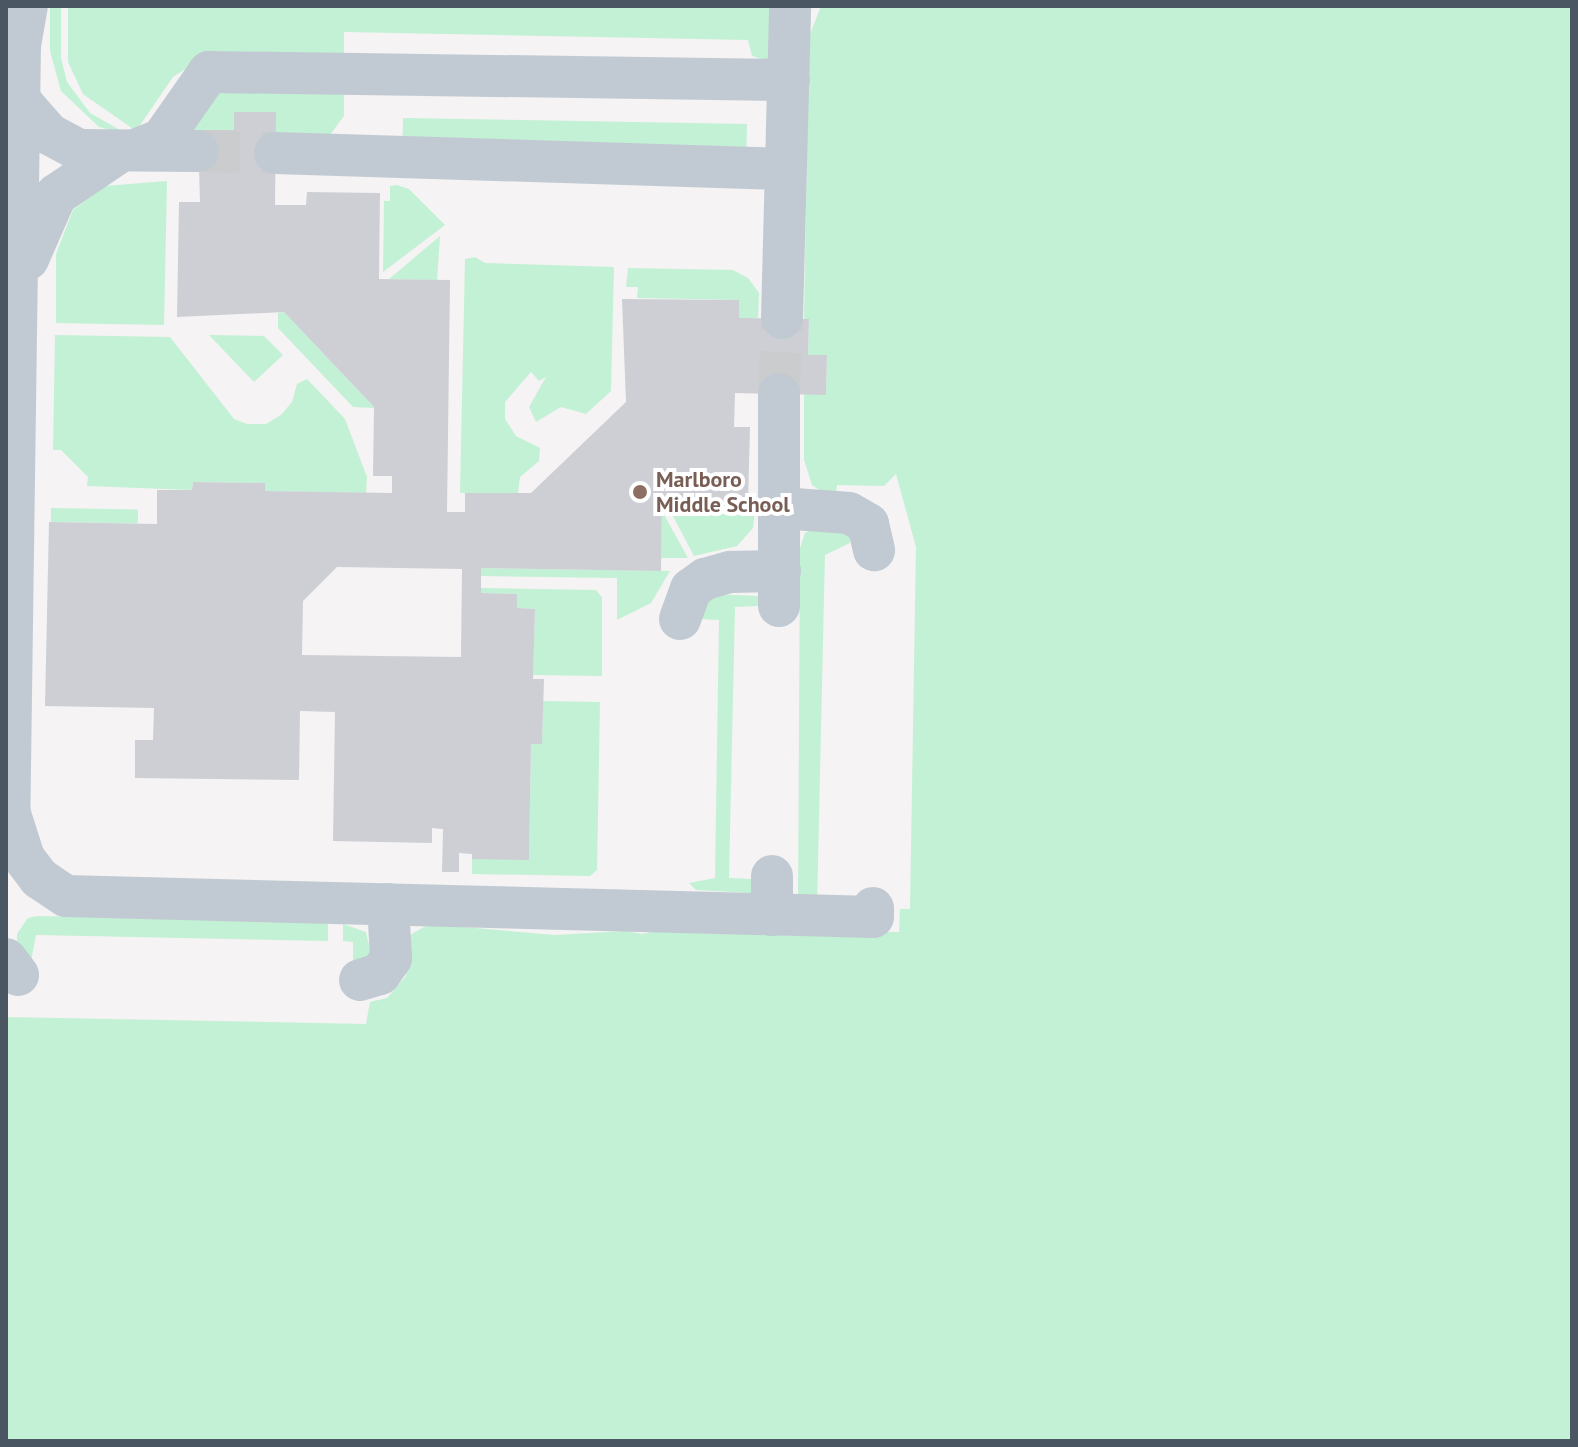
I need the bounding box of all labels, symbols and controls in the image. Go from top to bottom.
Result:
place label: Marlboro Middle School [656,466,790,518]
marker: Marlboro Middle School [631,483,649,501]

